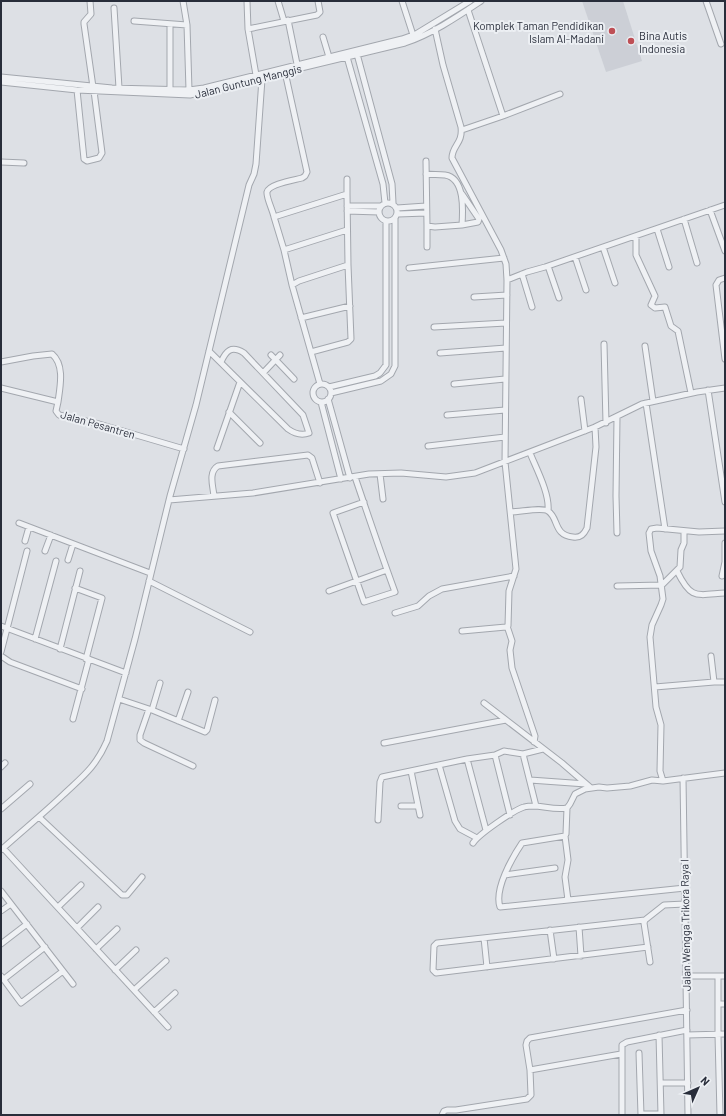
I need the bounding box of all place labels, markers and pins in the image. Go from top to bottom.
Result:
place label: Komplek Taman Pendidikan Islam Al-Madani [473,19,604,45]
marker: Komplek Taman Pendidikan Islam Al-Madani [607,26,617,36]
place label: Bina Autis Indonesia [639,29,687,55]
marker: Bina Autis Indonesia [626,36,636,46]

